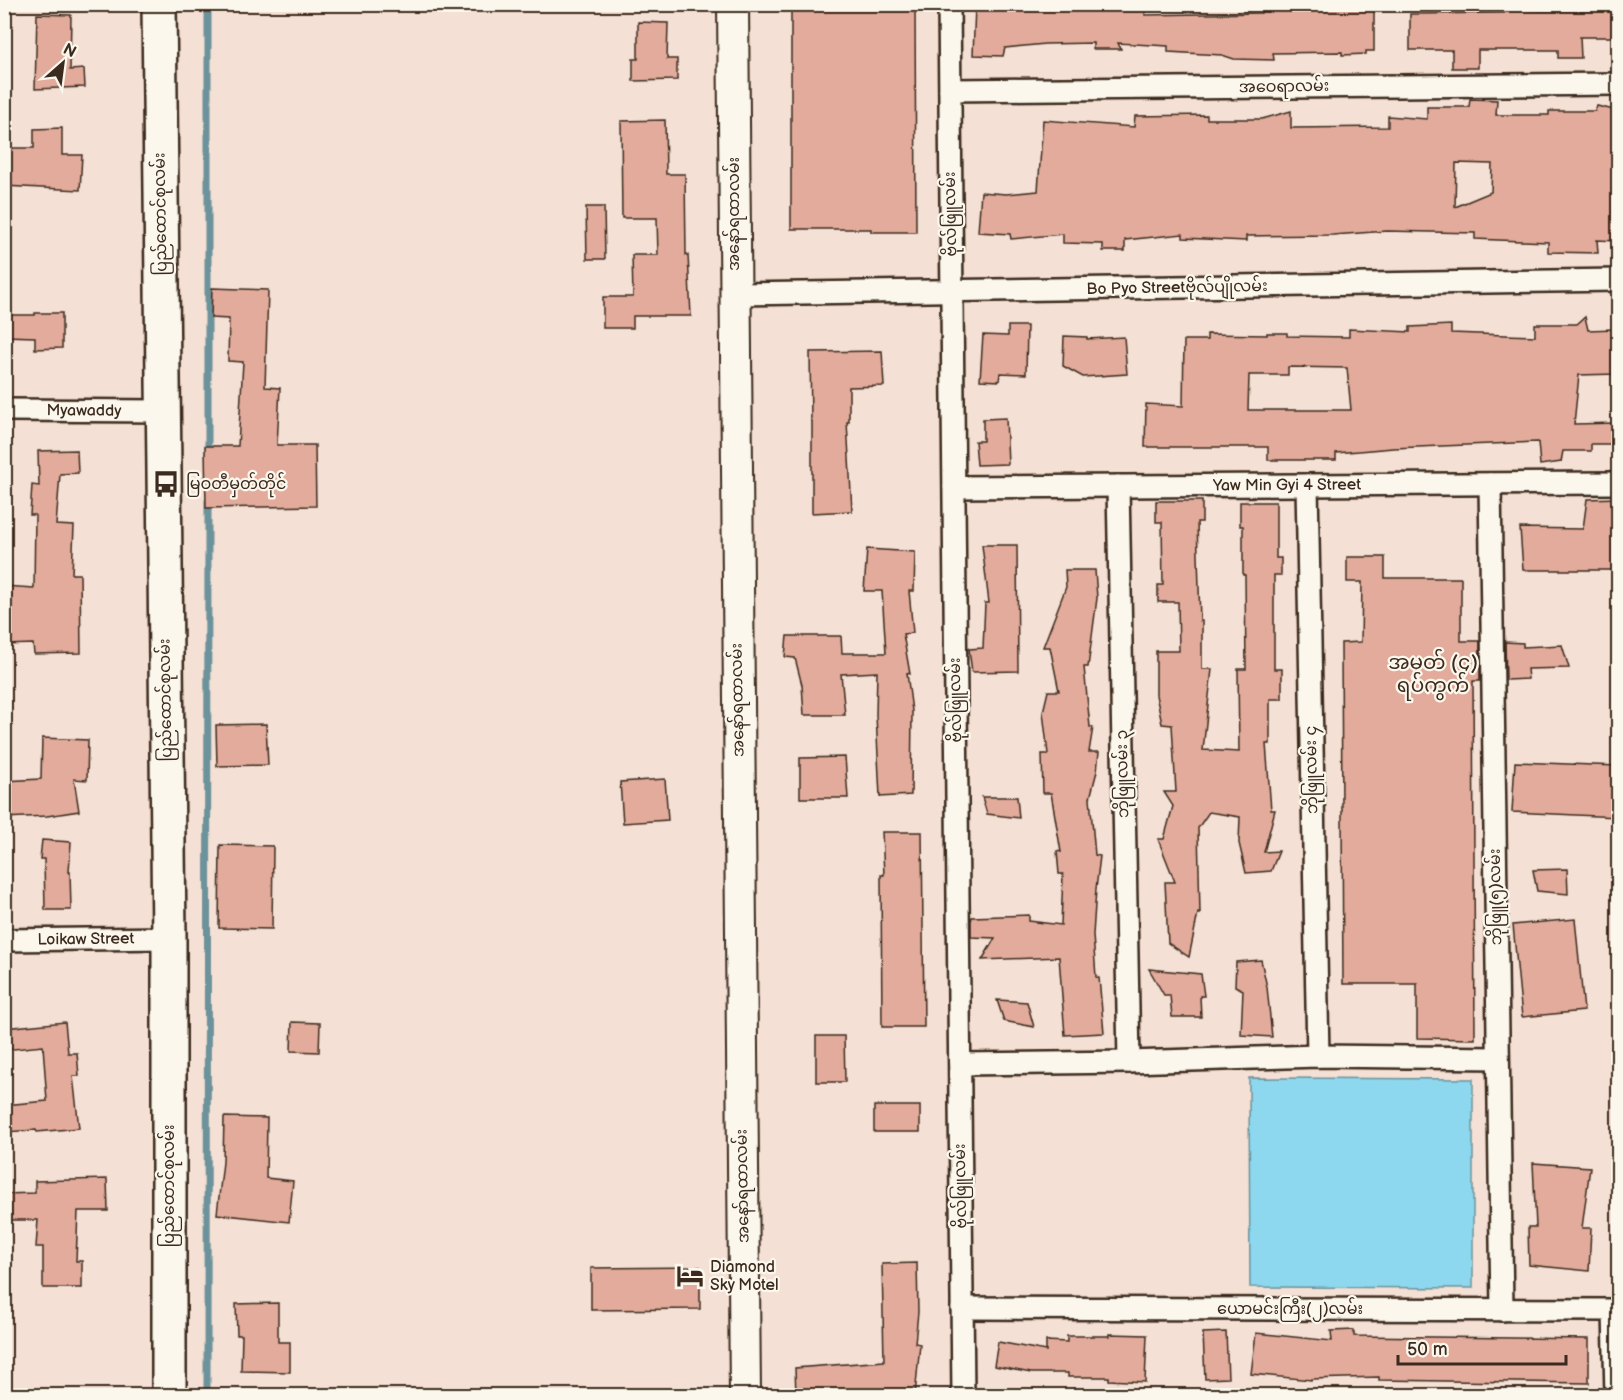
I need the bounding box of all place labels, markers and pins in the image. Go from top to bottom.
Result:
bus stop icon: မြဝတီမှတ်တိုင် [151,469,181,499]
place label: မြဝတီမှတ်တိုင် [186,472,286,498]
place label: Diamond Sky Motel [710,1258,779,1295]
hotel icon: Diamond Sky Motel [675,1261,705,1291]

